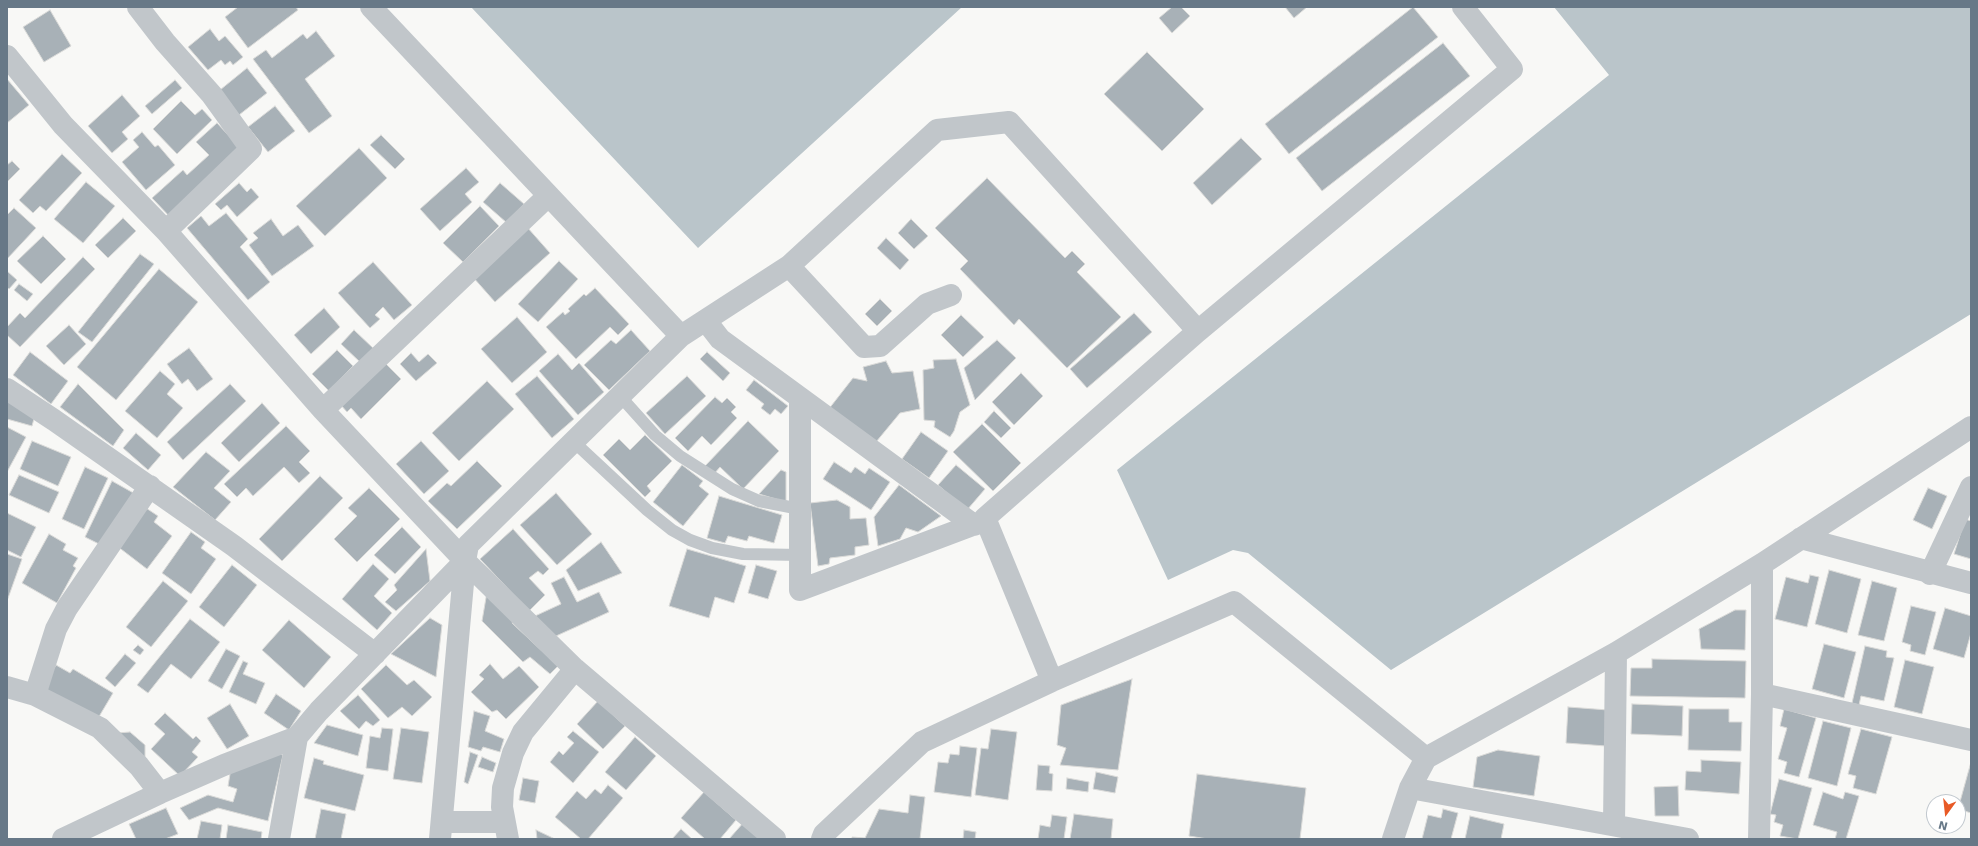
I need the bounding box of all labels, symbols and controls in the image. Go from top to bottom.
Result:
north arrow [1926,794,1966,834]
text: N [1937,818,1949,833]

